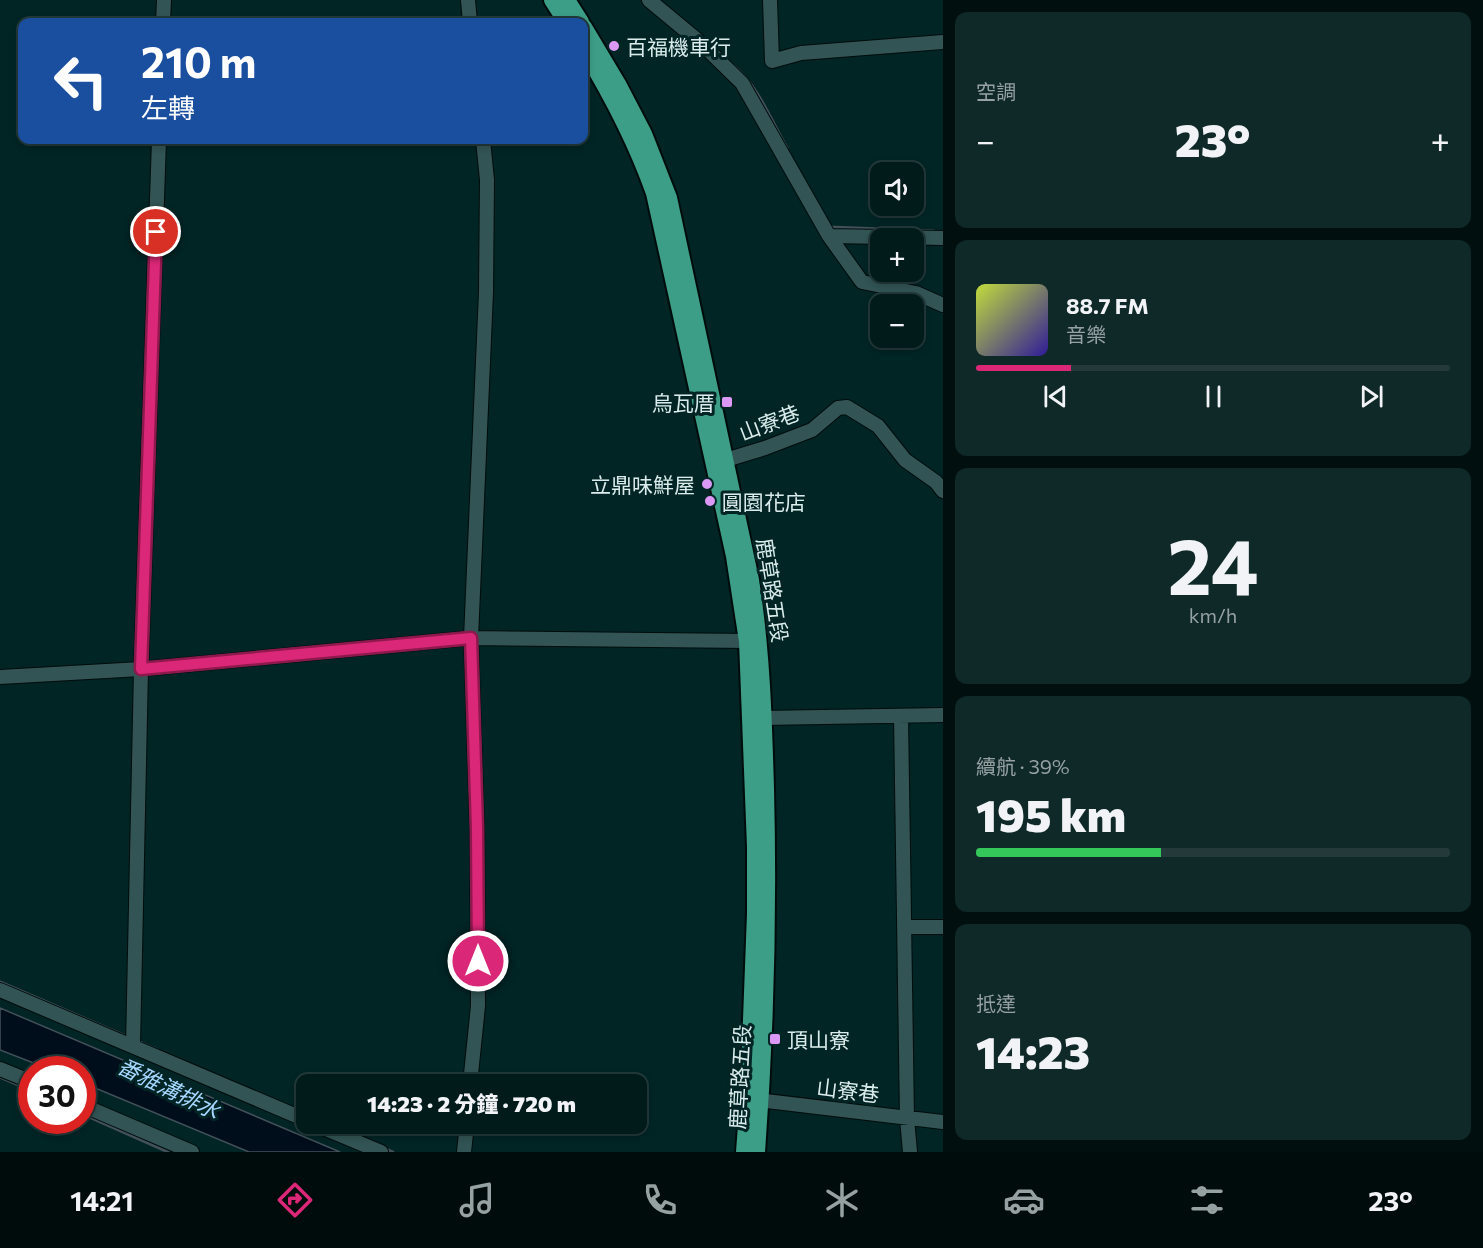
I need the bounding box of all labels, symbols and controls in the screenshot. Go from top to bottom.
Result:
place label: 百福機車行 [626,34,731,59]
text: 210 m [141,35,256,87]
marker: 百福機車行 [607,39,621,53]
icon: left [42,42,120,120]
text: 空調 [976,79,1016,103]
text: 左轉 [141,91,195,124]
text: 23° [1175,111,1251,166]
text: − [976,119,995,160]
text: + [1431,119,1450,160]
map controls [870,162,924,348]
button: sound [870,162,924,216]
pin [130,206,181,257]
icon: arrive [139,215,172,248]
button: + [870,228,924,282]
text: 88.7 FM [1066,292,1149,319]
button: − [870,294,924,348]
text: 音樂 [1066,322,1106,346]
icon: previous [1039,380,1072,413]
icon: pause [1197,380,1230,413]
icon: next [1355,380,1388,413]
place label: 烏瓦厝 [652,390,715,415]
marker: 烏瓦厝 [720,395,734,409]
street label: 山寮巷 [735,399,803,445]
place label: 立鼎味鮮屋 [590,472,695,497]
marker: 立鼎味鮮屋 [700,477,714,491]
place label: 圓園花店 [722,489,806,514]
marker: 圓園花店 [703,494,717,508]
text: 24 [1167,516,1259,611]
street label: 鹿草路五段 [752,536,794,644]
text: km/h [1189,603,1237,627]
text: 續航 · 39% [976,754,1070,778]
text: 195 km [976,786,1126,841]
position arrow [446,929,510,993]
text: 抵達 [976,991,1016,1015]
text: 14:23 [976,1023,1090,1078]
street label: 鹿草路五段 [724,1024,754,1130]
place label: 頂山寮 [787,1027,850,1052]
marker: 頂山寮 [768,1032,782,1046]
water label: 番雅溝排水 [114,1052,225,1125]
speed limit sign: 30 [18,1056,96,1134]
street label: 山寮巷 [815,1074,881,1106]
text: 14:23 · 2 分鐘 · 720 m [367,1090,576,1117]
icon: directions [274,1179,316,1221]
icon: music [456,1179,498,1221]
icon: phone [639,1179,681,1221]
icon: climate [821,1179,863,1221]
icon: car [1003,1179,1045,1221]
icon: filters [1186,1179,1228,1221]
text: 14:21 [70,1184,134,1217]
text: 23° [1368,1184,1413,1217]

